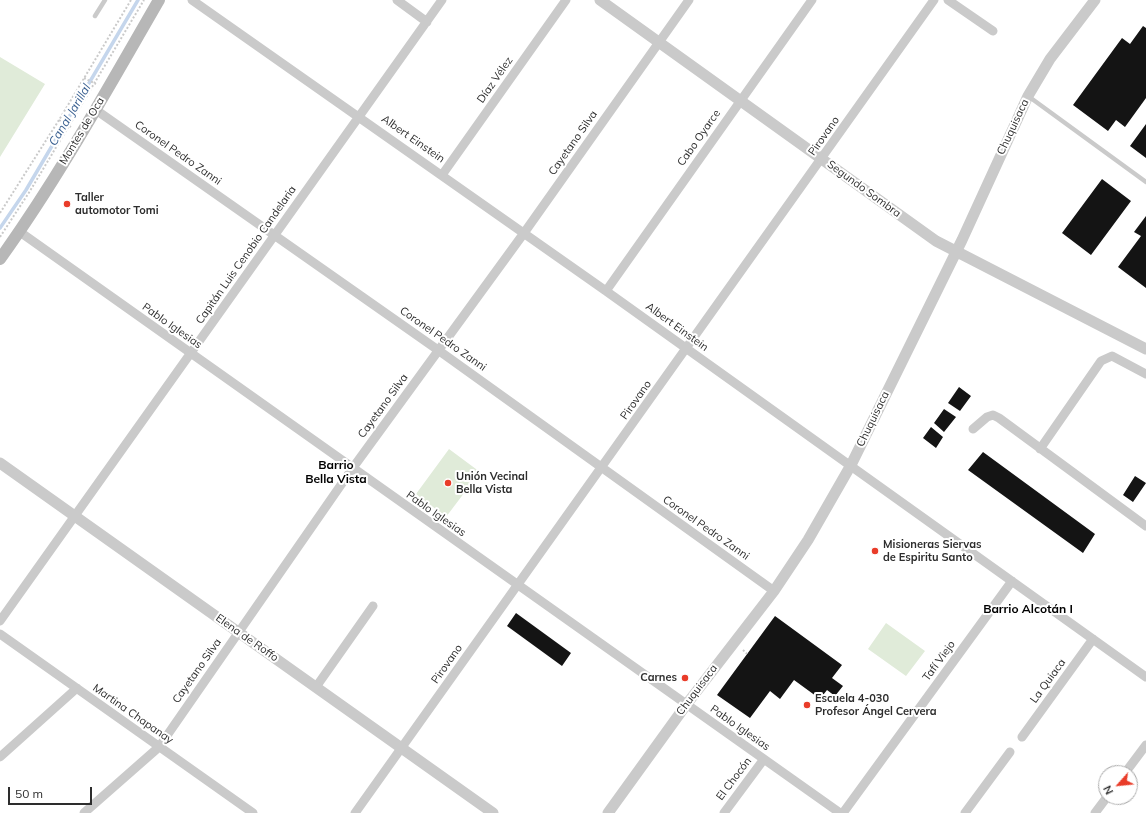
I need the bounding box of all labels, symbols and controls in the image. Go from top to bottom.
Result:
street label: Díaz Vélez [474,54,516,106]
water label: Canal Jarillal [46,81,94,149]
street label: Montes de Oca [57,95,107,167]
street label: Chuquisaca [994,97,1032,157]
street label: Cabo Oyarce [675,107,723,169]
street label: Cayetano Silva [546,108,600,178]
street label: Albert Einstein [379,112,447,166]
street label: Pirovano [806,114,842,158]
street label: Coronel Pedro Zanni [132,118,224,188]
street label: Segundo Sombra [825,158,903,220]
street label: Capitán Luis Cenobio Candelaria [193,183,299,327]
place label: Taller automotor Tomi [75,191,159,217]
marker: Taller automotor Tomi [62,199,72,209]
street label: Pablo Iglesias [140,300,204,352]
street label: Albert Einstein [643,300,711,354]
street label: Coronel Pedro Zanni [397,304,489,374]
street label: Cayetano Silva [355,371,411,441]
street label: Pirovano [618,378,654,422]
street label: Chuquisaca [854,389,892,449]
district label: Barrio Bella Vista [305,458,367,486]
place label: Unión Vecinal Bella Vista [456,470,528,496]
marker: Unión Vecinal Bella Vista [443,478,453,488]
street label: Pablo Iglesias [404,488,468,540]
street label: Coronel Pedro Zanni [660,493,752,563]
place label: Misioneras Siervas de Espiritu Santo [883,538,981,564]
marker: Misioneras Siervas de Espiritu Santo [870,546,880,556]
district label: Barrio Alcotán I [983,602,1073,616]
street label: Elena de Roffo [213,612,281,664]
street label: Cayetano Silva [170,636,224,706]
street label: Tafí Viejo [920,638,958,684]
street label: Pirovano [429,642,465,686]
street label: La Quiaca [1028,656,1068,706]
street label: Chuquisaca [674,662,720,718]
place label: Carnes [640,671,677,685]
marker: Carnes [680,673,690,683]
street label: Martina Chapanay [90,681,176,747]
place label: Escuela 4-030 Profesor Ángel Cervera [815,692,937,718]
marker: Escuela 4-030 Profesor Ángel Cervera [802,700,812,710]
street label: Pablo Iglesias [708,702,772,754]
street label: El Chocón [714,755,754,803]
north arrow [1098,765,1138,805]
scale bar [10,779,94,805]
text: N [1100,783,1116,797]
text: 50 m [15,786,43,801]

